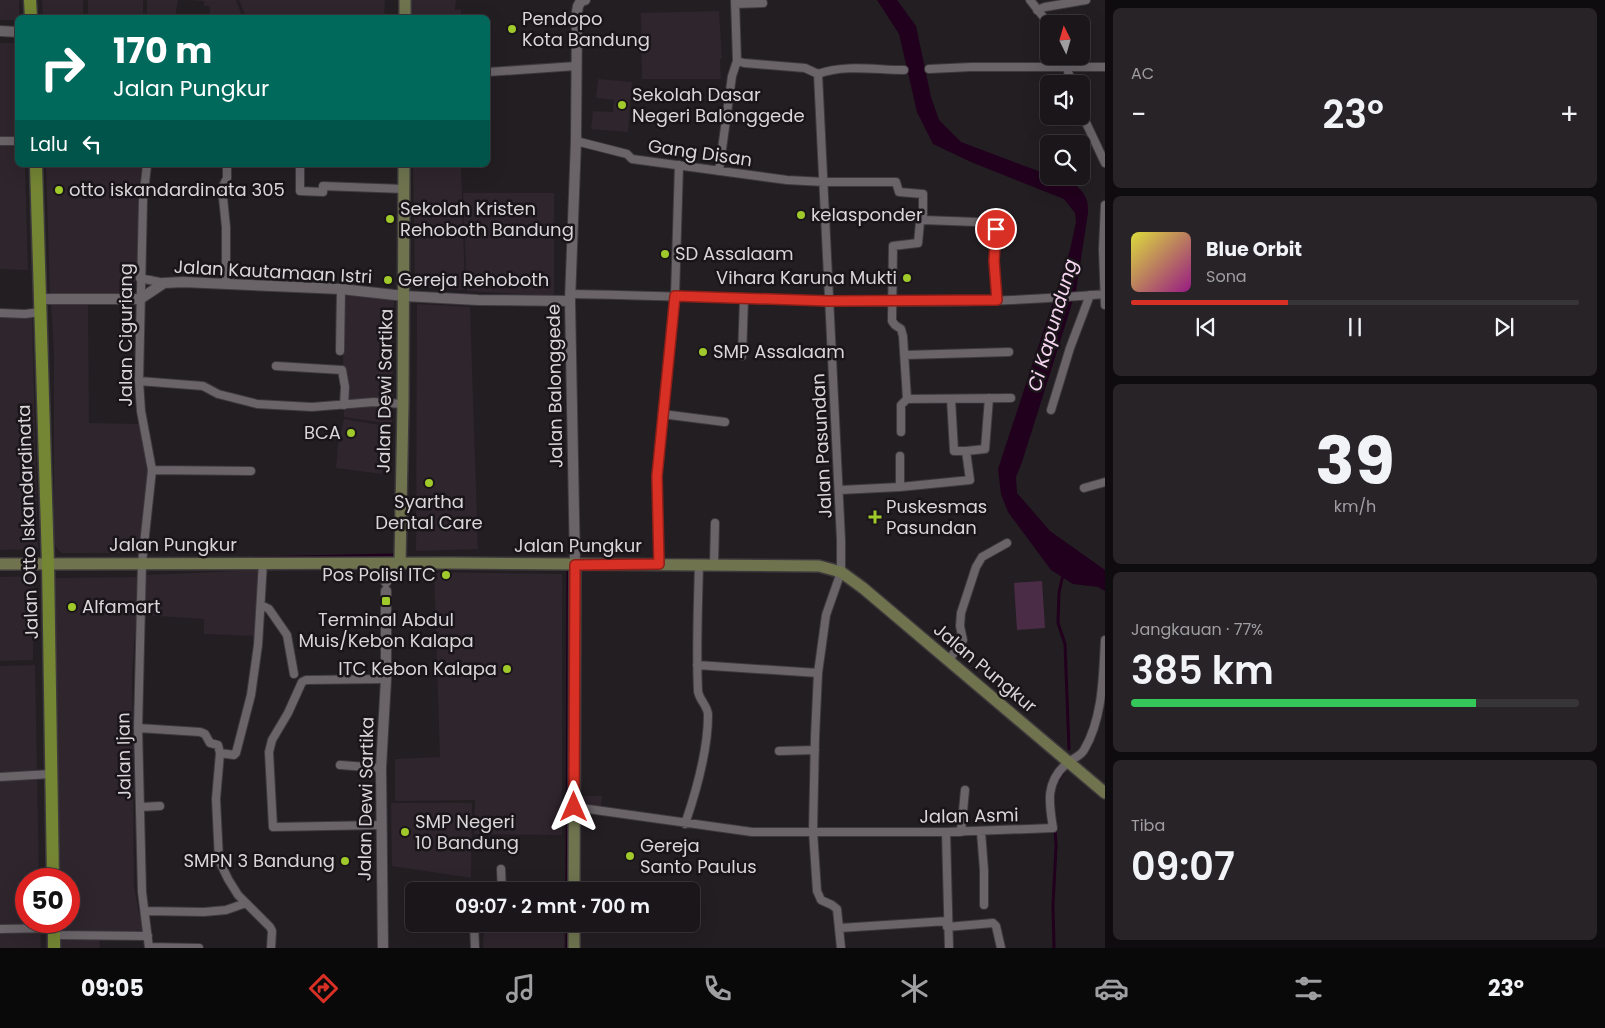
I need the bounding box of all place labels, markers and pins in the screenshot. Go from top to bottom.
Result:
place label: Pendopo Kota Bandung [522,6,650,52]
marker: Pendopo Kota Bandung [506,23,518,35]
place label: Sekolah Dasar Negeri Balonggede [632,82,805,128]
marker: Sekolah Dasar Negeri Balonggede [616,99,628,111]
place label: otto iskandardinata 305 [69,177,285,202]
marker: otto iskandardinata 305 [53,184,65,196]
place label: Sekolah Kristen Rehoboth Bandung [400,196,574,242]
place label: kelasponder [811,202,923,227]
pin [975,208,1017,250]
marker: kelasponder [795,209,807,221]
marker: Sekolah Kristen Rehoboth Bandung [384,213,396,225]
place label: SD Assalaam [675,241,794,266]
marker: SD Assalaam [659,248,671,260]
place label: Vihara Karuna Mukti [716,265,897,290]
place label: Gereja Rehoboth [398,267,549,292]
marker: Vihara Karuna Mukti [901,272,913,284]
marker: Gereja Rehoboth [382,274,394,286]
place label: SMP Assalaam [713,339,845,364]
marker: SMP Assalaam [697,346,709,358]
place label: BCA [304,420,341,445]
marker: BCA [345,427,357,439]
marker: Syartha Dental Care [423,477,435,489]
place label: Syartha Dental Care [375,489,483,535]
place label: Puskesmas Pasundan [886,494,987,540]
marker: Puskesmas Pasundan [868,510,882,524]
place label: Pos Polisi ITC [322,562,436,587]
marker: Pos Polisi ITC [440,569,452,581]
place label: Alfamart [82,594,161,619]
marker: Terminal Abdul Muis/Kebon Kalapa [380,595,392,607]
marker: Alfamart [66,601,78,613]
place label: Terminal Abdul Muis/Kebon Kalapa [298,607,474,653]
place label: ITC Kebon Kalapa [338,656,497,681]
marker: ITC Kebon Kalapa [501,663,513,675]
place label: SMP Negeri 10 Bandung [415,809,519,855]
marker: SMP Negeri 10 Bandung [399,826,411,838]
place label: Gereja Santo Paulus [640,833,757,879]
place label: SMPN 3 Bandung [184,848,335,873]
marker: Gereja Santo Paulus [624,850,636,862]
marker: SMPN 3 Bandung [339,855,351,867]

